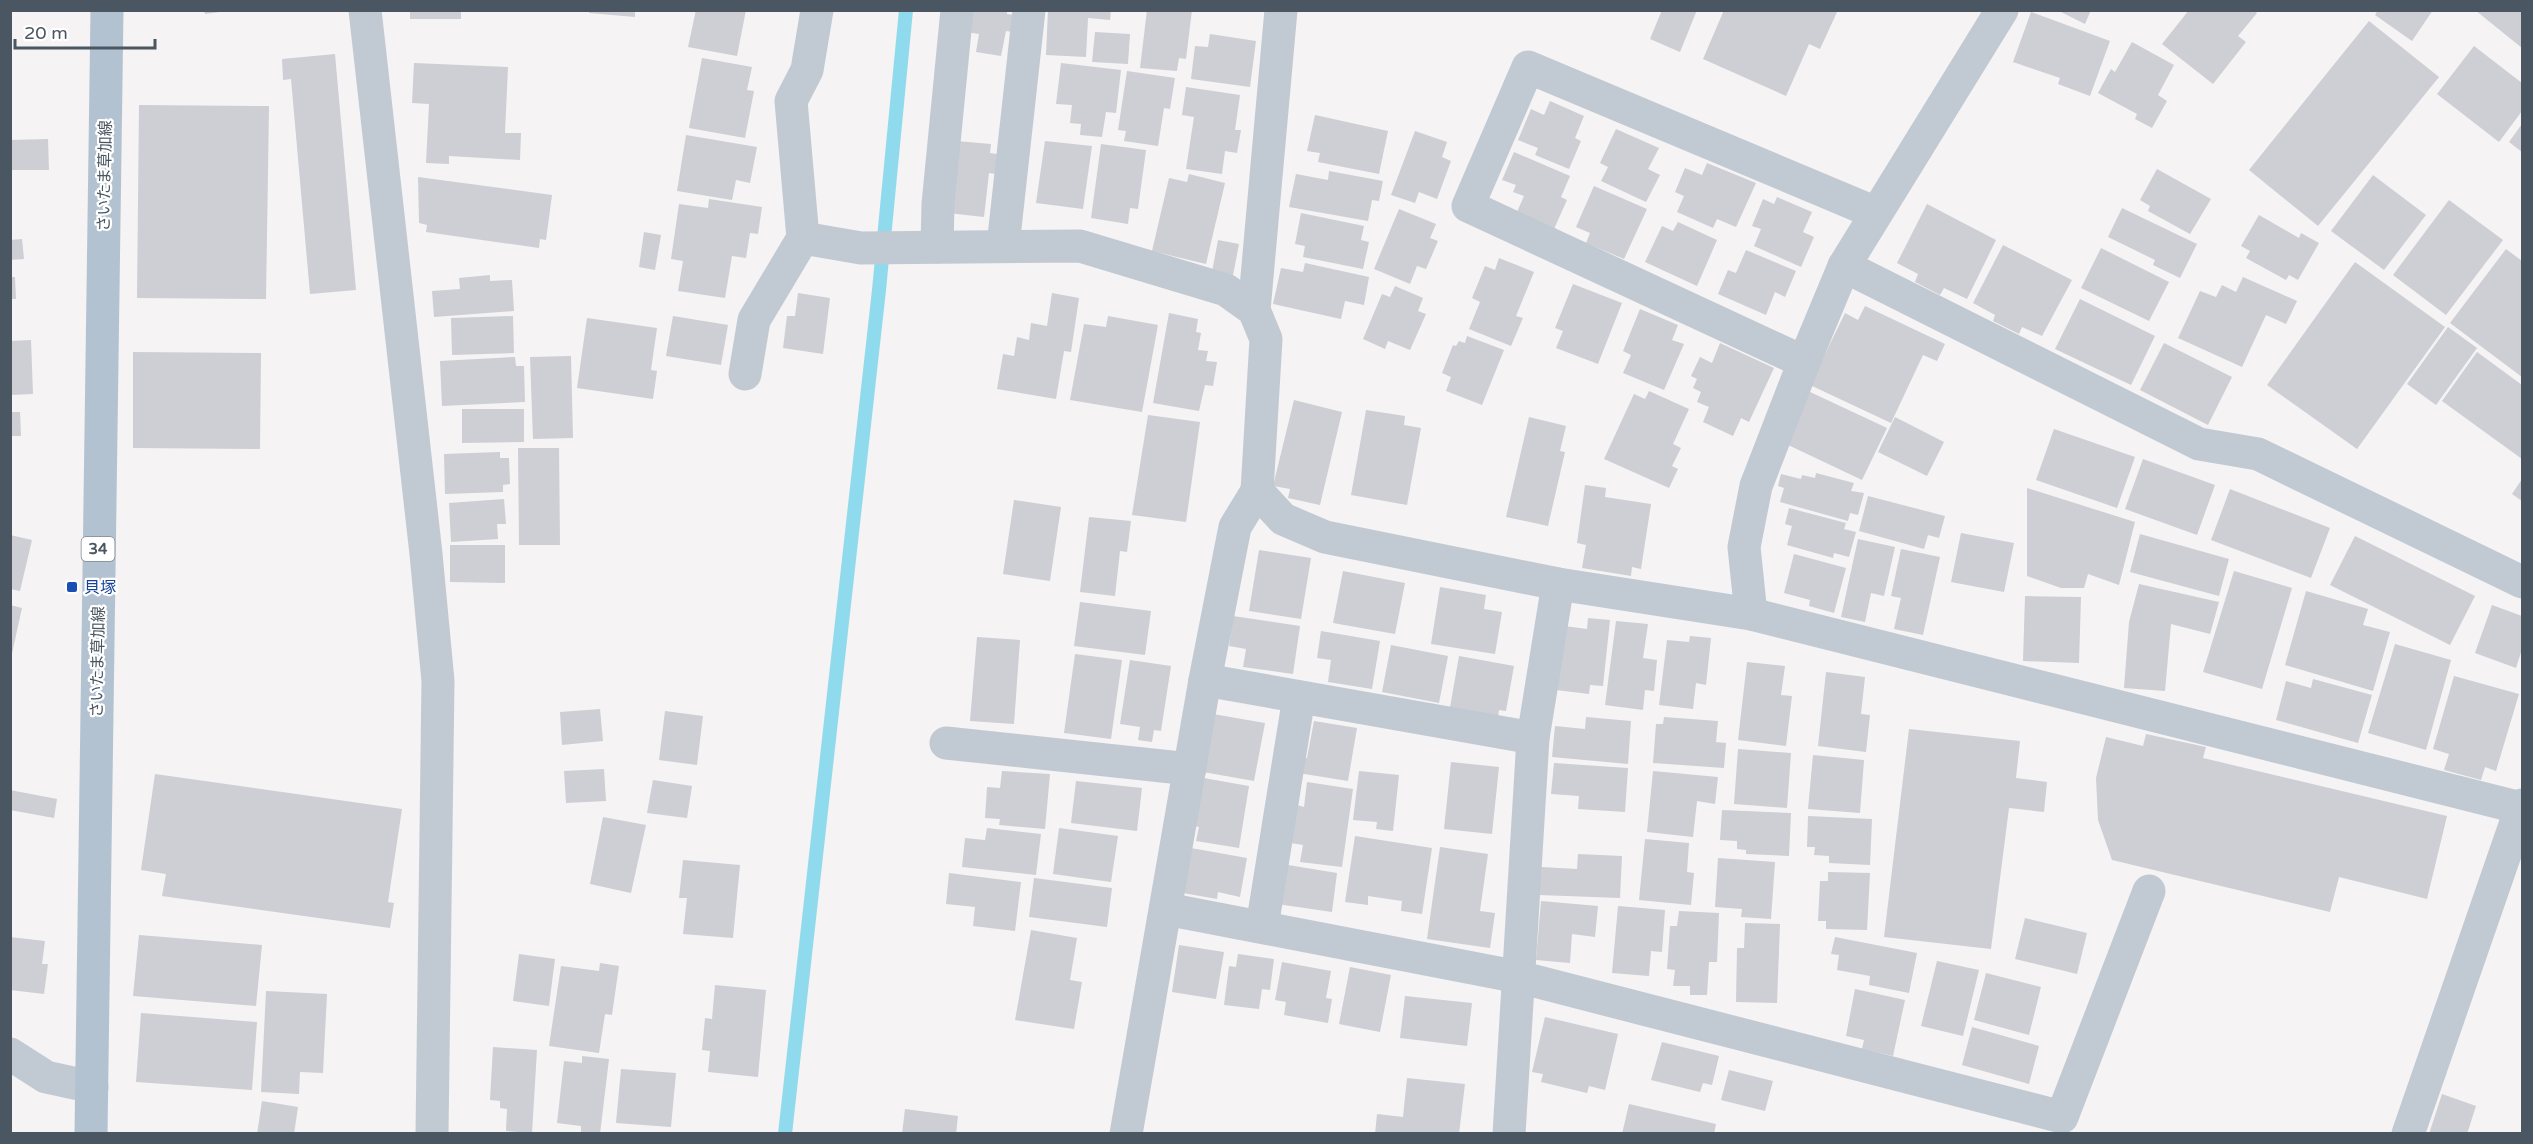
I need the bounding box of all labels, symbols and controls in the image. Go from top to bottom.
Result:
scale bar [15,12,154,50]
text: 20 m [24,22,68,44]
street label: さいたま草加線 [94,120,116,232]
road number: 34 [82,537,114,561]
place label: 貝塚 [84,578,116,598]
marker: 貝塚 [65,580,79,594]
street label: さいたま草加線 [87,606,109,718]

